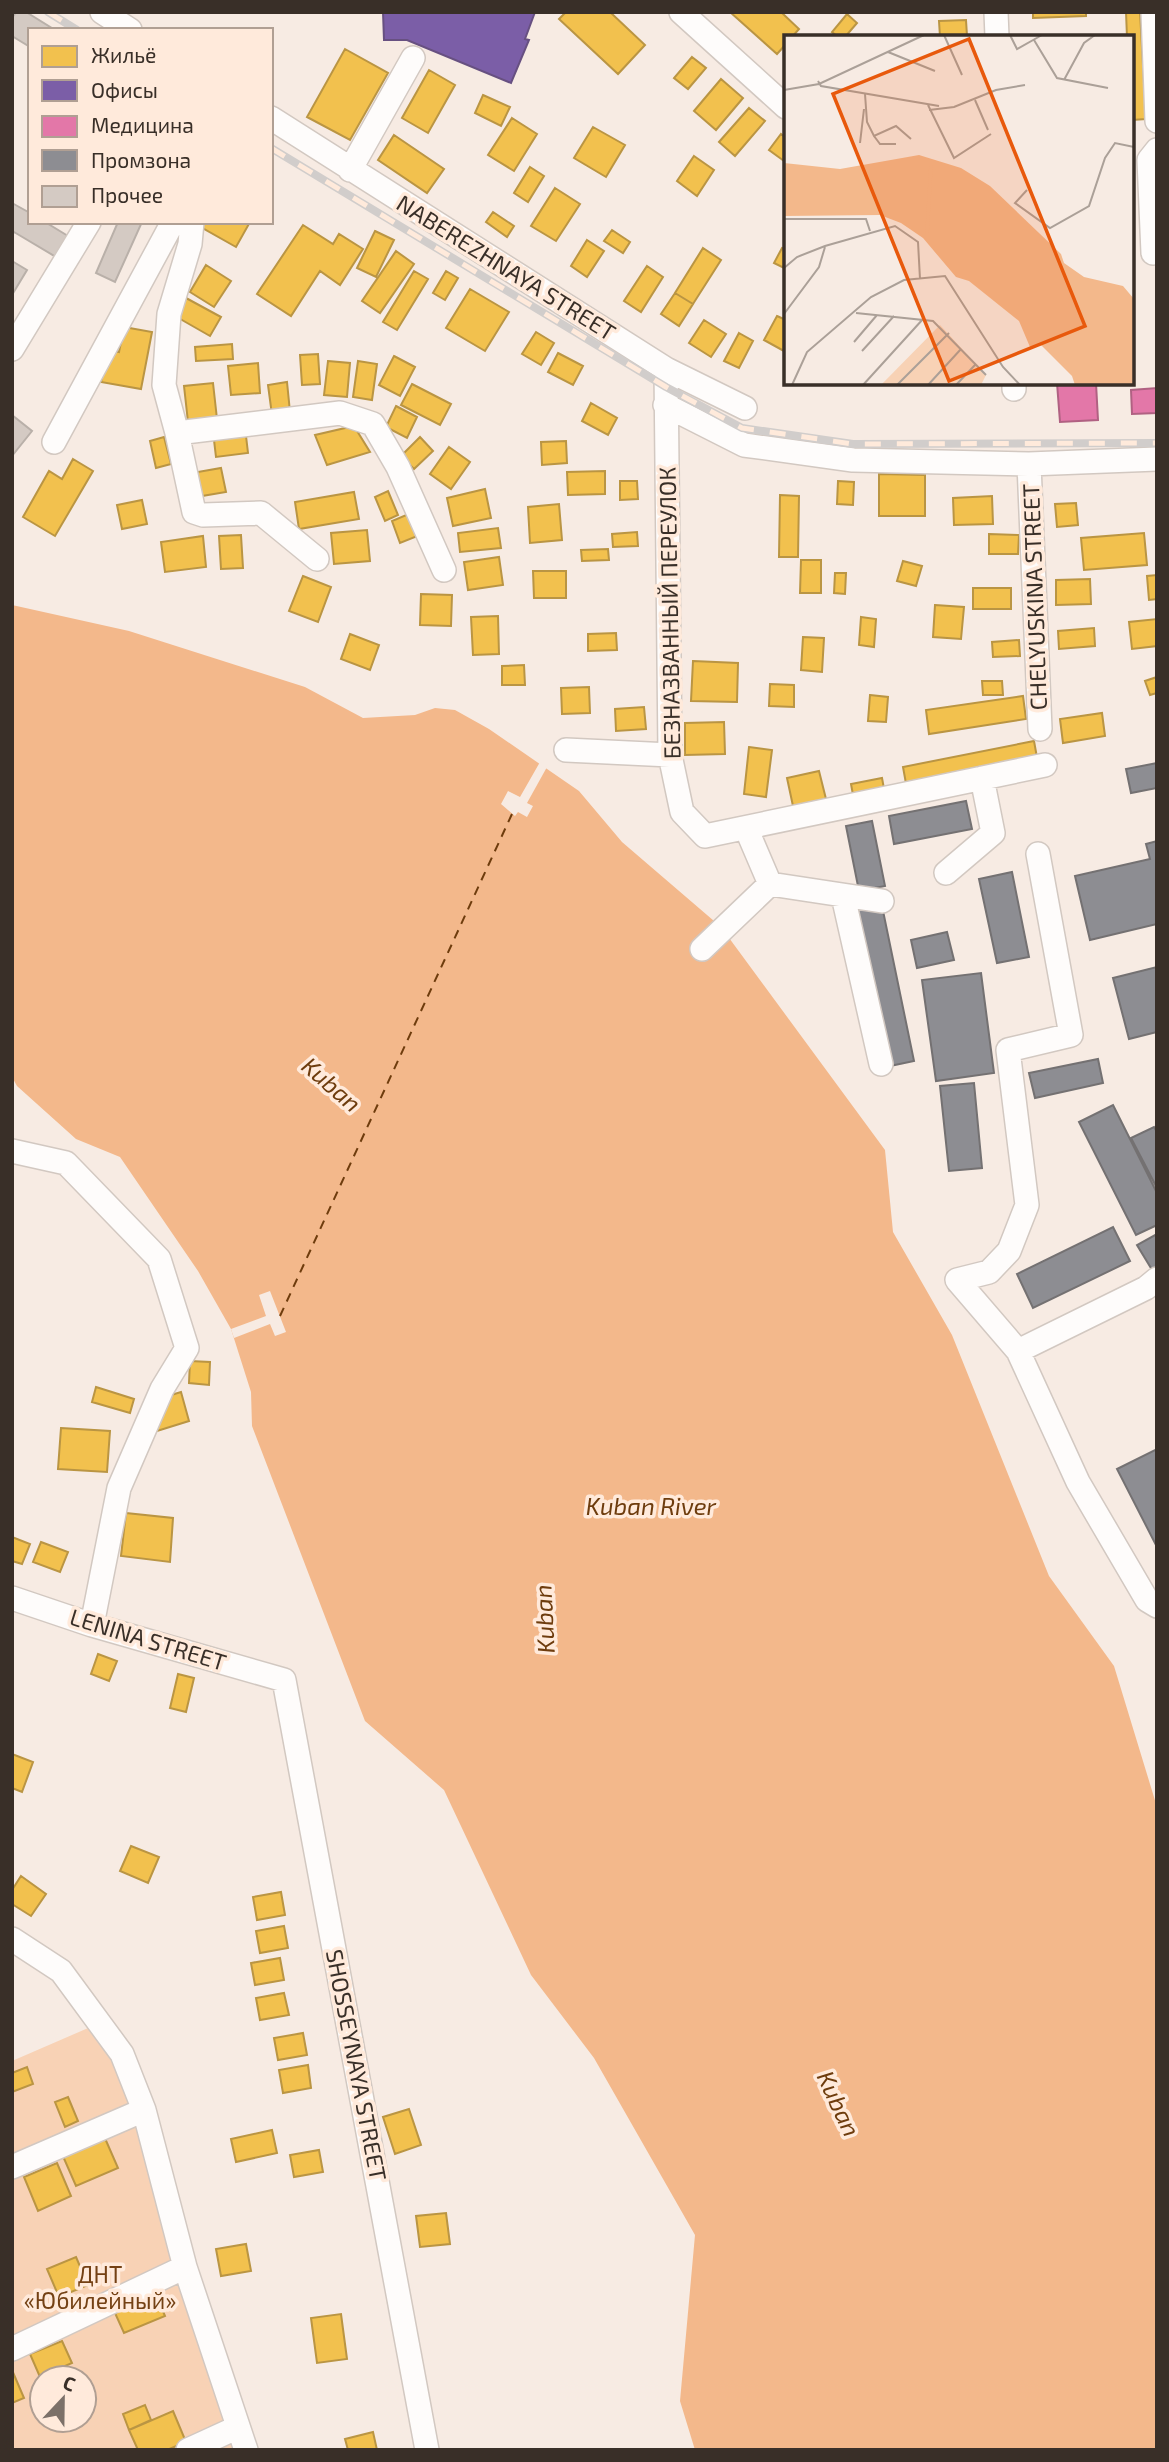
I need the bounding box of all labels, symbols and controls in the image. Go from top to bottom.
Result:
legend [28,28,273,224]
inset map [784,35,1134,385]
text: Жильё [91,42,156,67]
text: Офисы [91,77,158,102]
text: Медицина [91,112,194,137]
text: Промзона [91,147,191,172]
text: Прочее [91,182,163,207]
street label: NABEREZHNAYA STREET [392,188,621,346]
street label: БЕЗНАЗВАННЫЙ ПЕРЕУЛОК [652,467,686,759]
street label: CHELYUSKINA STREET [1016,483,1052,711]
water label: Kuban [296,1050,368,1117]
water label: Kuban River [586,1491,717,1520]
water label: Kuban [527,1584,560,1654]
street label: LENINA STREET [67,1602,230,1676]
street label: SHOSSEYNAYA STREET [321,1947,393,2183]
water label: Kuban [812,2066,867,2141]
park label: ДНТ «Юбилейный» [24,2260,176,2314]
north arrow [28,2364,98,2434]
text: С [60,2370,79,2396]

